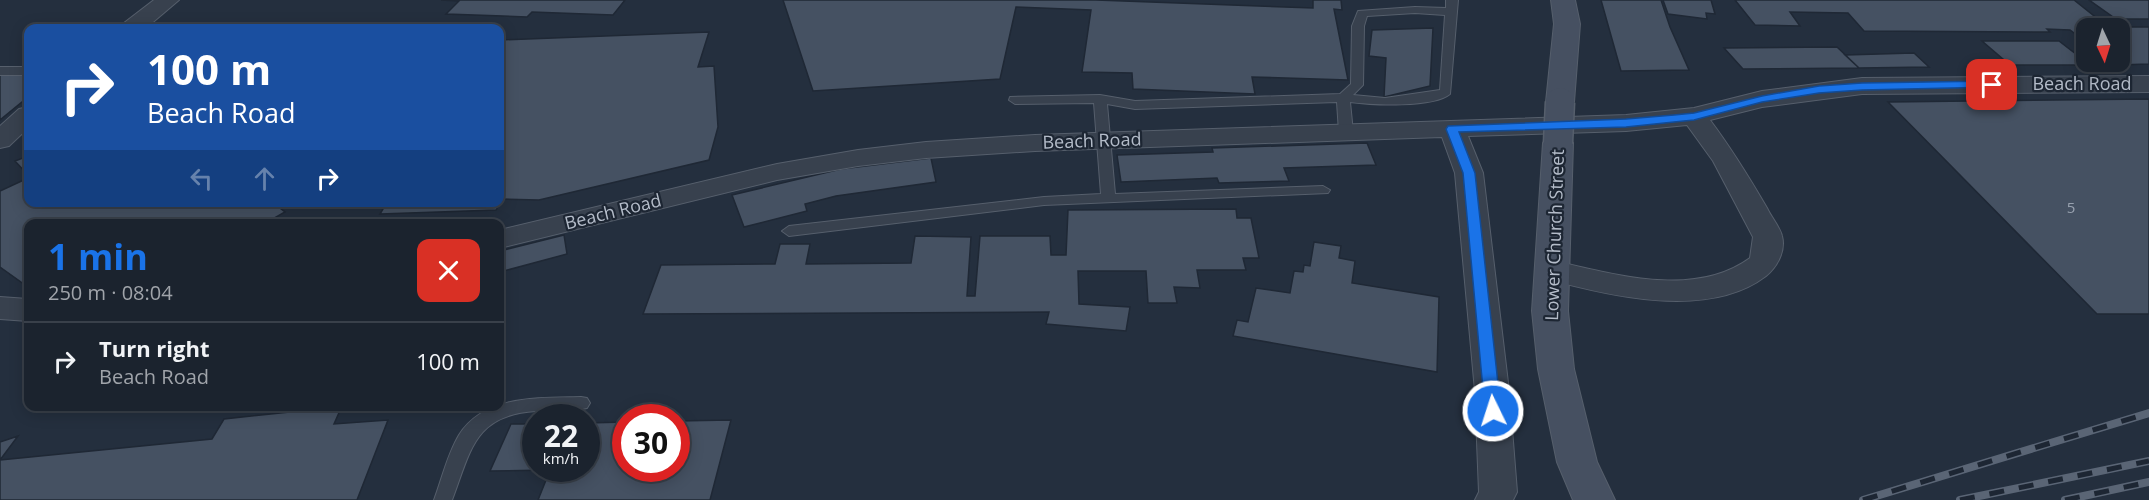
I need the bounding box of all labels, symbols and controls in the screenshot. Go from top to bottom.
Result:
north arrow [2076,18,2130,72]
map controls [2076,18,2130,72]
text: 100 m [147,40,271,97]
icon: right [48,48,126,126]
pin [1966,59,2017,110]
icon: arrive [1975,68,2008,101]
street label: Beach Road [2032,71,2132,95]
text: Beach Road [147,94,296,131]
street label: Beach Road [1042,126,1142,154]
street label: Lower Church Street [1539,149,1569,321]
icon: left [185,162,218,195]
icon: ahead [248,162,281,195]
icon: right [311,162,344,195]
street label: Beach Road [562,187,664,235]
house number: 5 [2067,197,2075,217]
text: 1 min [48,232,148,281]
button: close [417,239,480,302]
text: 250 m · 08:04 [48,279,173,306]
text: Turn right [99,333,210,363]
icon: right [48,345,81,378]
text: 100 m [416,346,480,376]
text: Beach Road [99,363,209,390]
position arrow [1461,379,1525,443]
speed limit sign: 30 [612,404,690,482]
text: 22 [544,415,578,456]
text: km/h [543,448,579,468]

